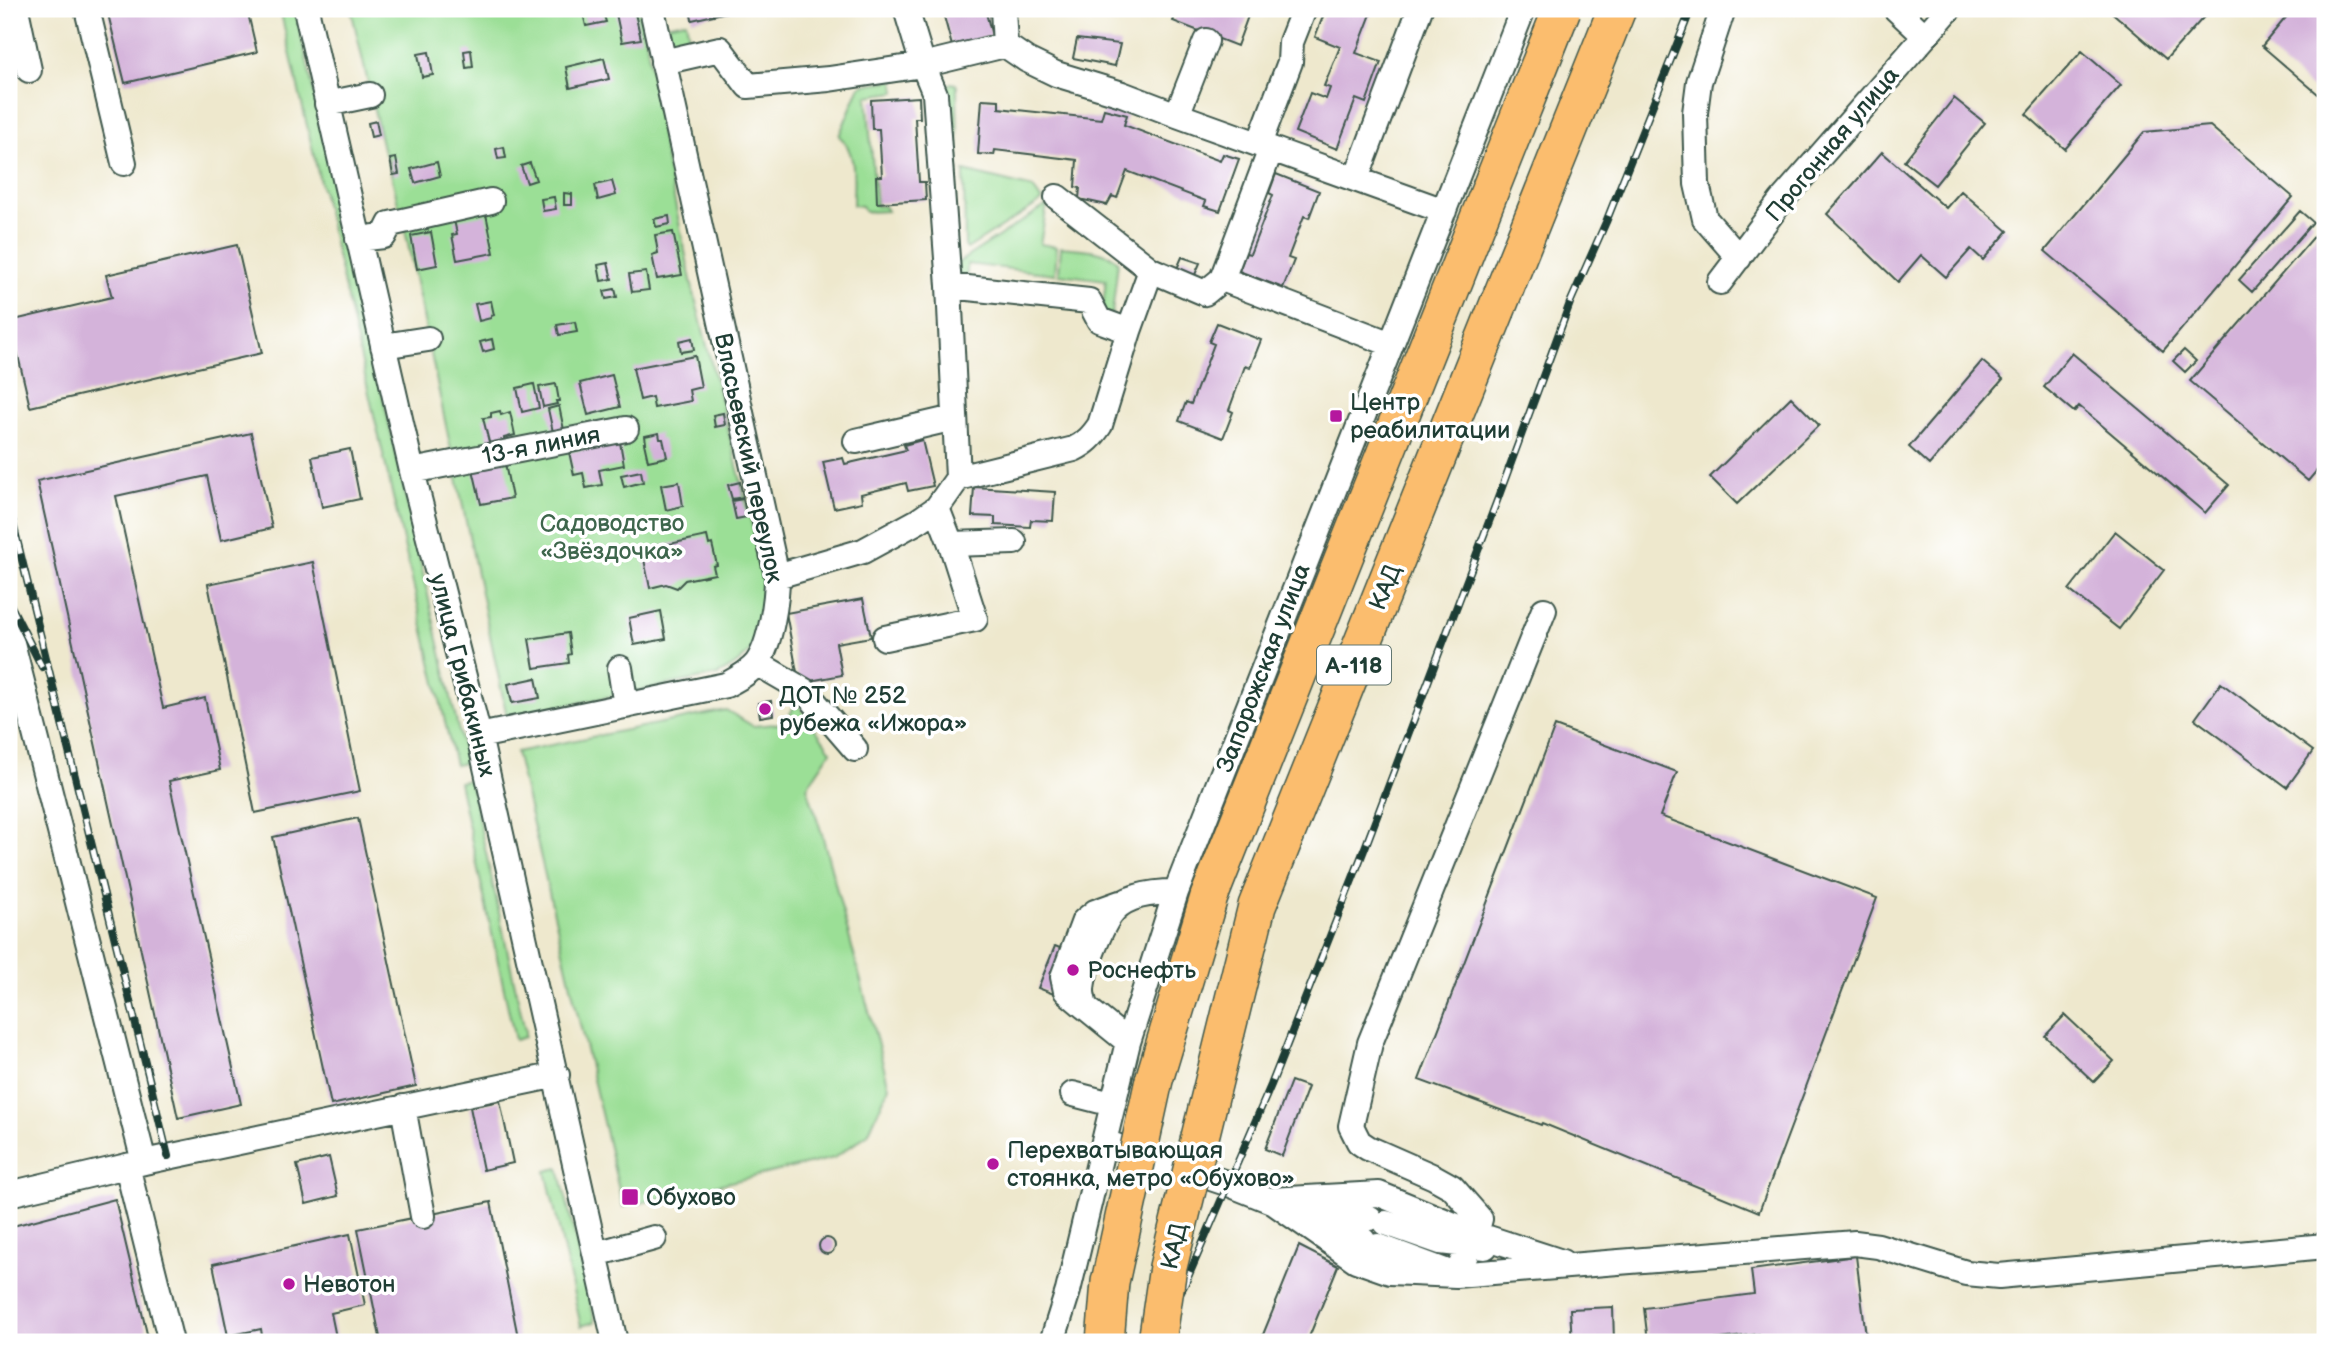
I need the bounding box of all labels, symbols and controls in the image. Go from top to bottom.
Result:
street label: Прогонная улица [1759,61,1905,228]
street label: Власьевский переулок [708,330,789,586]
place label: Центр реабилитации [1350,388,1510,445]
marker: Центр реабилитации [1328,408,1344,424]
street label: 13-я линия [479,420,603,471]
park label: Садоводство «Звёздочка» [540,509,684,566]
street label: Запорожская улица [1210,560,1317,777]
street label: КАД [1363,560,1408,614]
street label: улица Грибакиных [423,571,502,780]
road number: А-118 [1317,646,1391,684]
place label: ДОТ № 252 рубежа «Ижора» [779,681,967,738]
marker: ДОТ № 252 рубежа «Ижора» [757,701,773,717]
place label: Роснефть [1087,956,1196,985]
marker: Роснефть [1065,962,1081,978]
place label: Перехватывающая стоянка, метро «Обухово» [1007,1136,1295,1193]
marker: Перехватывающая стоянка, метро «Обухово» [985,1156,1001,1172]
place label: Обухово [646,1183,736,1212]
marker: Обухово [620,1187,640,1207]
street label: КАД [1155,1220,1194,1272]
place label: Невотон [303,1270,396,1299]
marker: Невотон [281,1276,297,1292]

